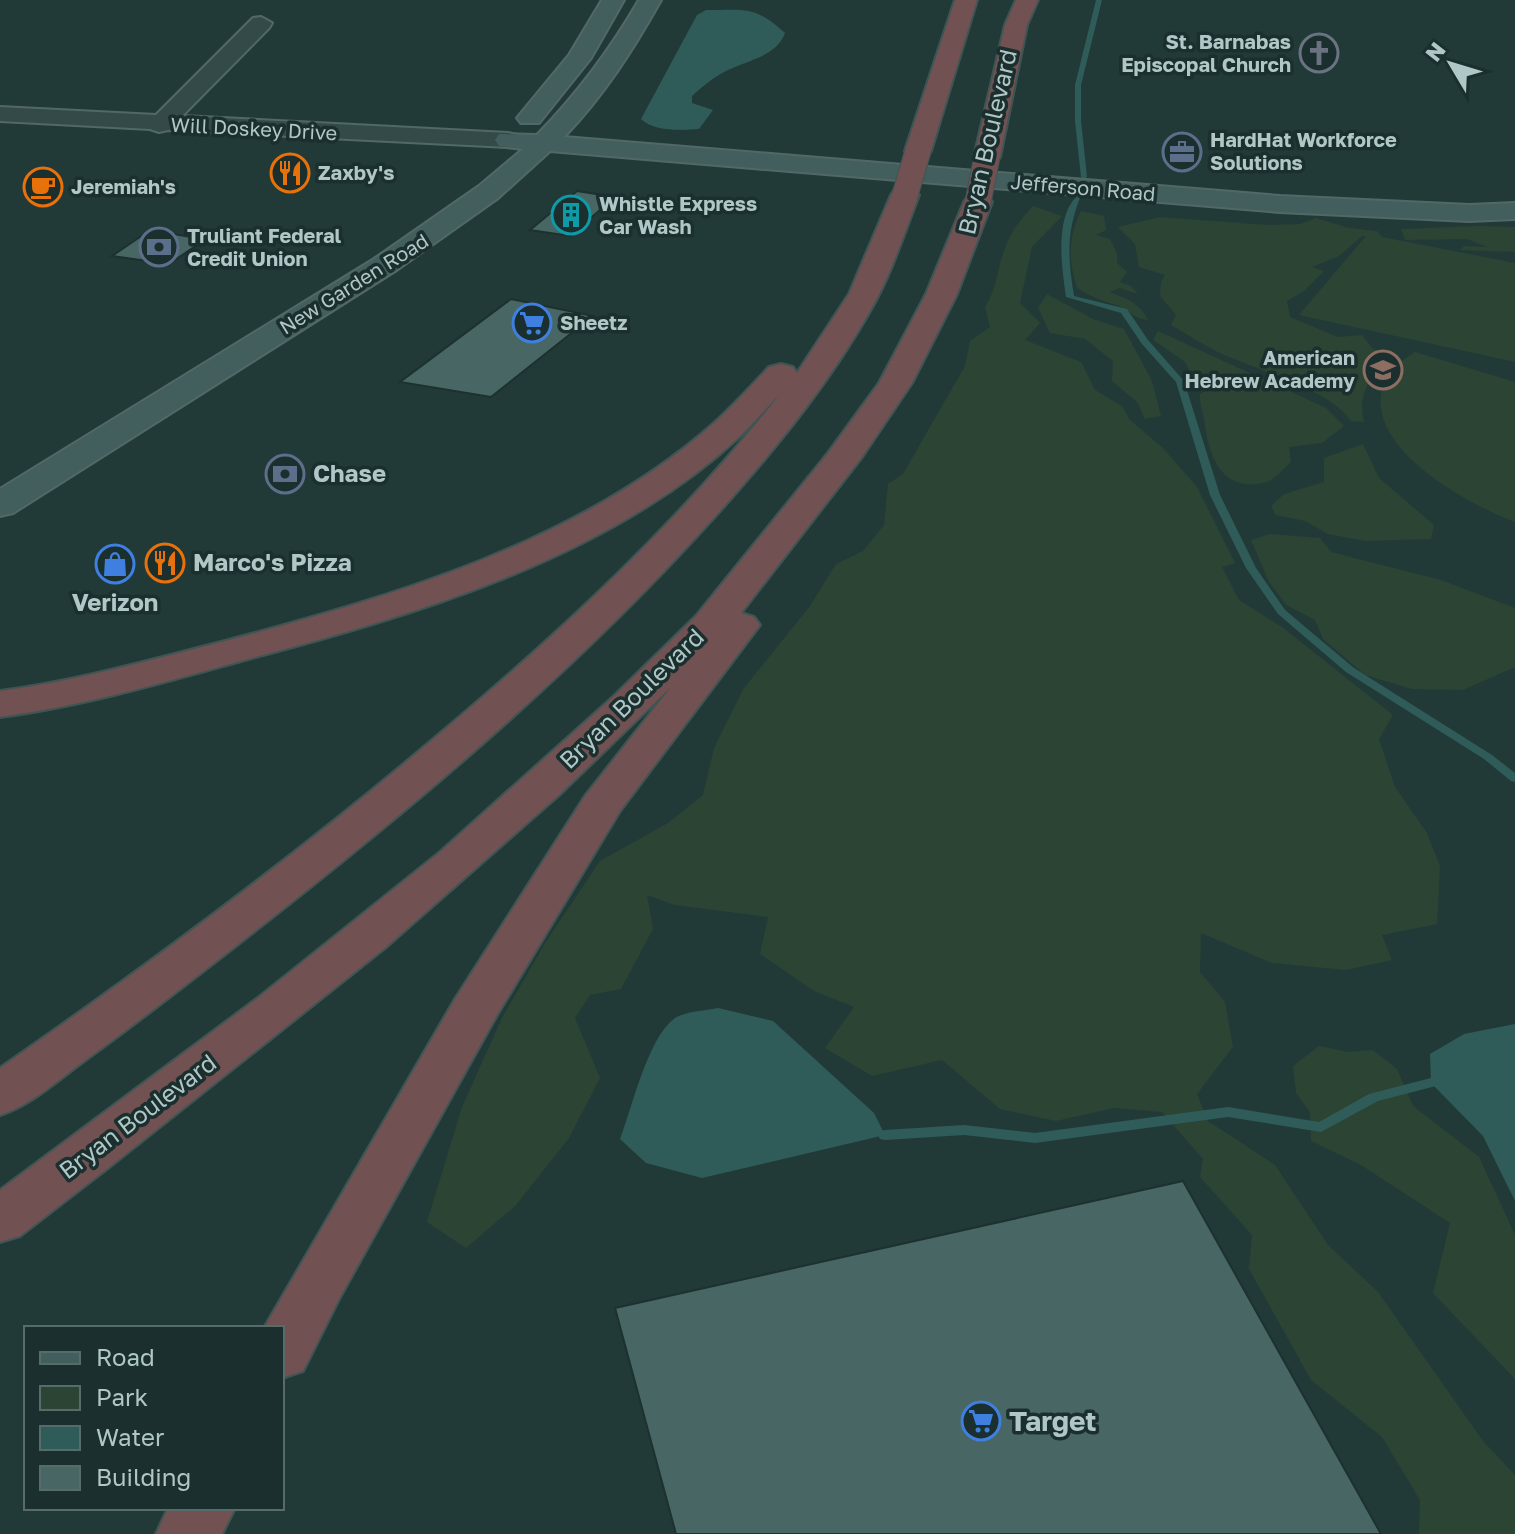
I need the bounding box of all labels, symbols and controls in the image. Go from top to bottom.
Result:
north arrow [1411,24,1491,104]
place label: St. Barnabas Episcopal Church [1121,29,1291,76]
church icon: St. Barnabas Episcopal Church [1298,32,1340,74]
text: N [1419,36,1451,66]
street label: Bryan Boulevard [951,46,1022,237]
street label: Will Doskey Drive [170,112,338,144]
place label: HardHat Workforce Solutions [1210,127,1397,174]
office icon: HardHat Workforce Solutions [1161,131,1203,173]
restaurant icon: Zaxby's [269,152,311,194]
place label: Zaxby's [318,160,394,184]
cafe icon: Jeremiah's [22,166,64,208]
street label: Jefferson Road [1010,169,1157,205]
place label: Jeremiah's [71,174,176,198]
place label: Whistle Express Car Wash [599,191,757,238]
building icon: Whistle Express Car Wash [550,194,592,236]
place label: Truliant Federal Credit Union [187,223,341,270]
bank icon: Truliant Federal Credit Union [138,226,180,268]
street label: New Garden Road [275,228,432,339]
supermarket icon: Sheetz [511,302,553,344]
place label: Sheetz [560,310,628,334]
place label: American Hebrew Academy [1185,345,1355,392]
school or university icon: American Hebrew Academy [1362,349,1404,391]
bank icon: Chase [264,453,306,495]
place label: Chase [313,458,386,487]
restaurant icon: Marco's Pizza [144,542,186,584]
shop icon: Verizon [94,543,136,585]
place label: Marco's Pizza [193,547,352,576]
place label: Verizon [72,587,158,616]
street label: Bryan Boulevard [553,622,709,774]
street label: Bryan Boulevard [53,1047,221,1184]
legend [24,1326,284,1510]
text: Road [96,1342,155,1371]
text: Park [96,1382,148,1411]
supermarket icon: Target [960,1400,1002,1442]
place label: Target [1009,1404,1097,1437]
text: Water [96,1422,164,1451]
text: Building [96,1462,191,1491]

